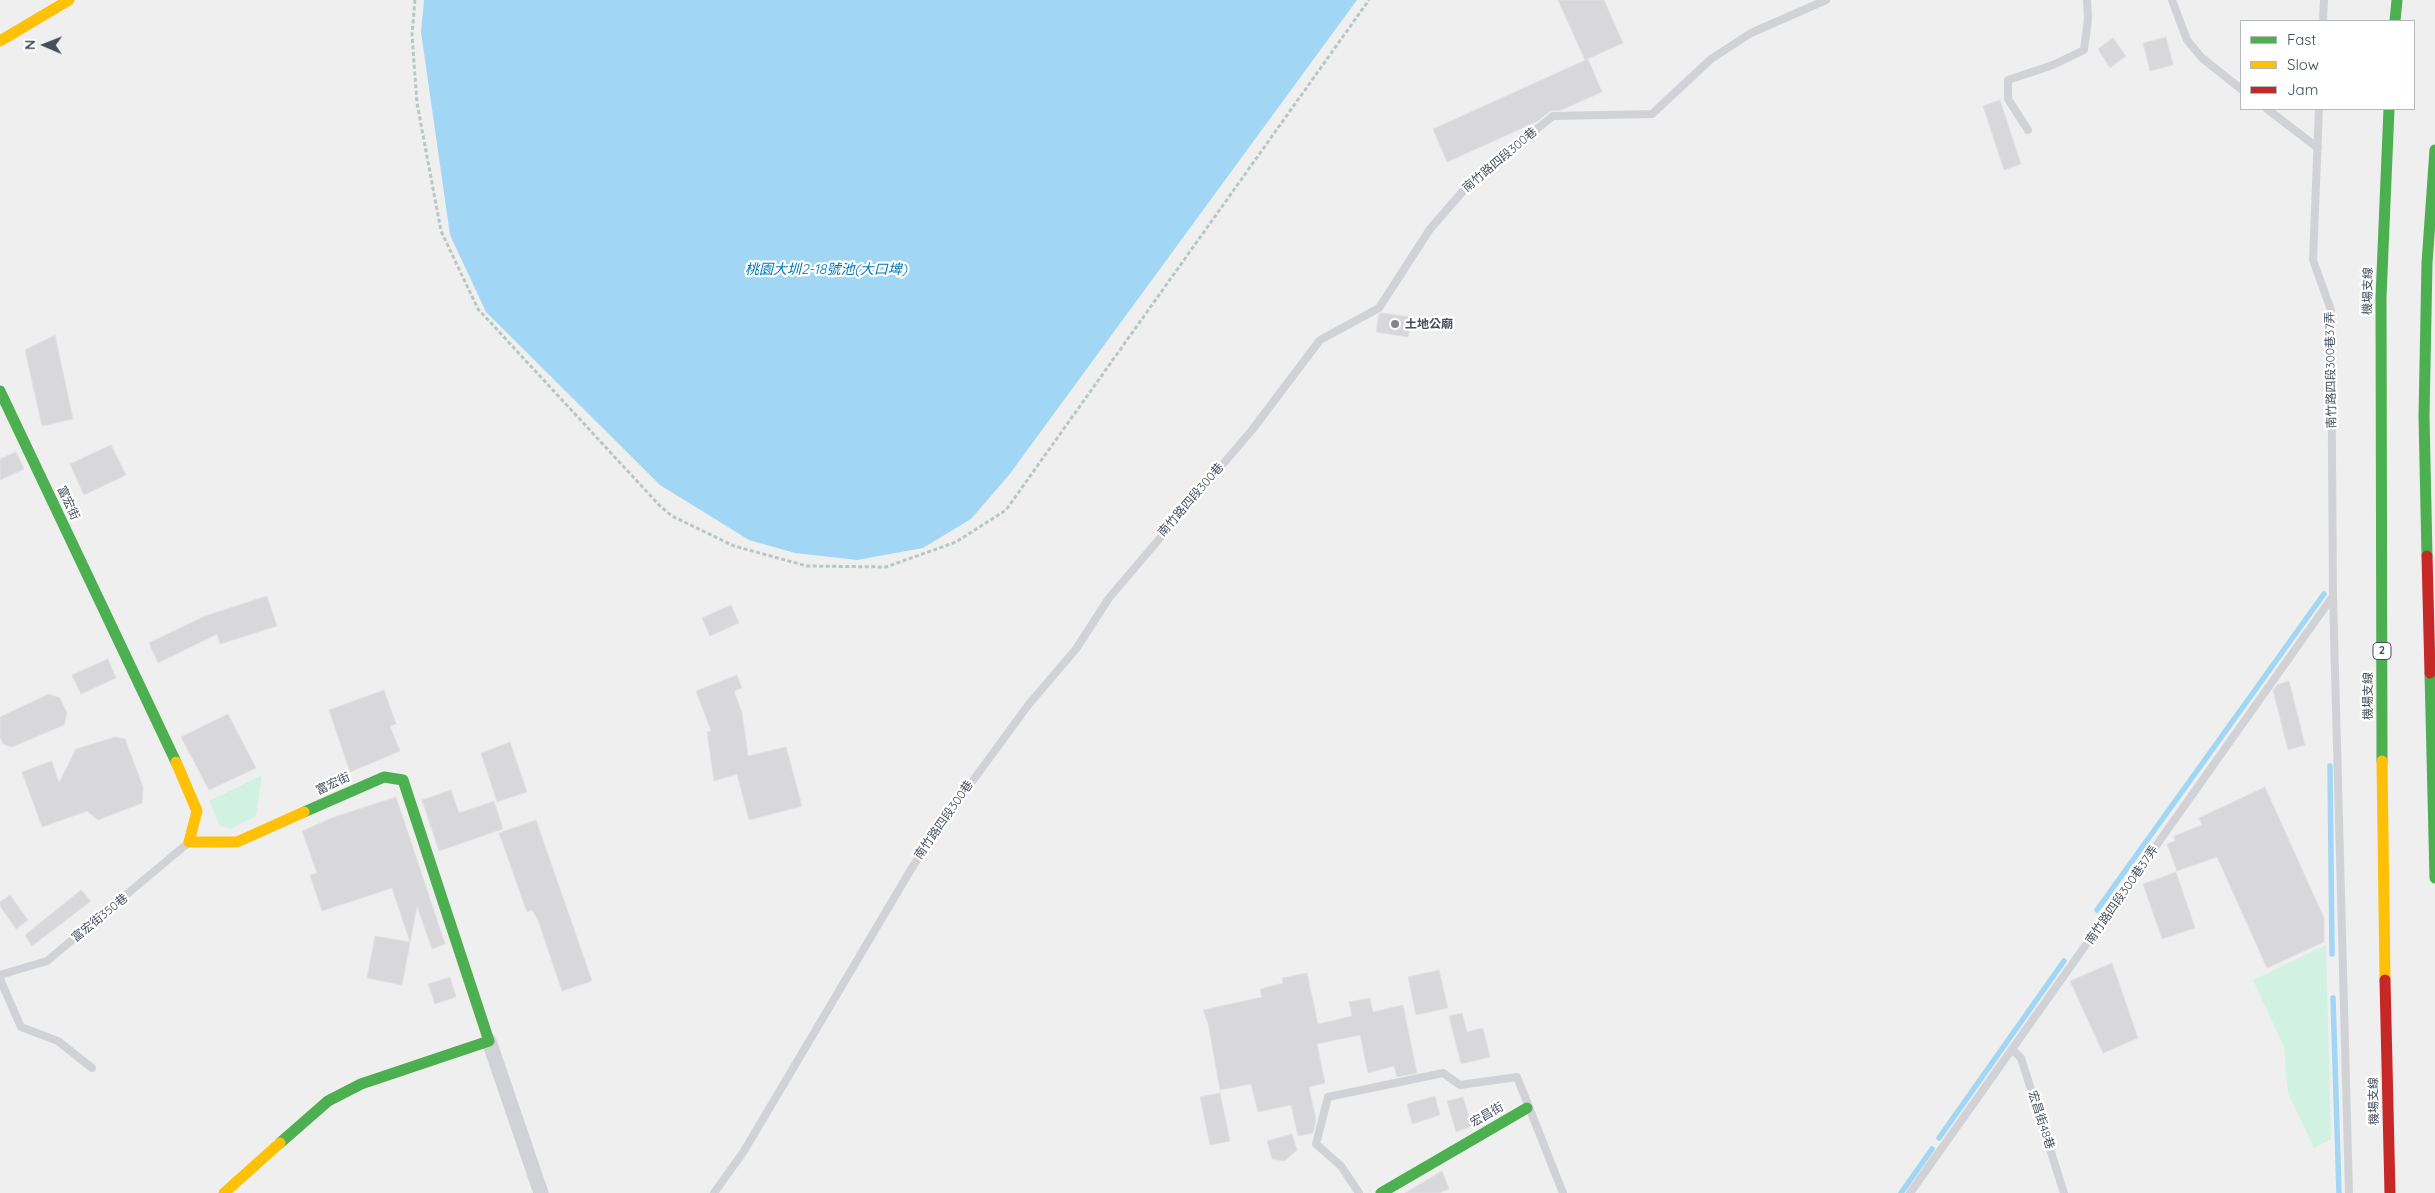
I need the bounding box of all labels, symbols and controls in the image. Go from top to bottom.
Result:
north arrow [20,20,70,70]
legend [2240,20,2415,110]
text: Fast [2287,30,2316,49]
text: N [21,39,39,50]
text: Slow [2287,55,2319,74]
text: Jam [2287,80,2318,99]
street label: 南竹路四段300巷 [1460,125,1540,195]
water label: 桃園大圳2-18號池(大口埤) [745,262,907,278]
street label: 機場支線 [2360,267,2376,315]
street label: 南竹路四段300巷37弄 [2323,311,2339,429]
place label: 土地公廟 [1405,317,1453,331]
marker: 土地公廟 [1389,318,1401,330]
street label: 南竹路四段300巷 [1155,460,1227,540]
street label: 富宏街 [54,484,82,522]
road number: 2 [2373,642,2391,659]
street label: 機場支線 [2361,672,2375,720]
street label: 富宏街 [314,770,352,798]
street label: 南竹路四段300巷 [912,778,976,862]
street label: 南竹路四段300巷37弄 [2083,843,2161,947]
street label: 富宏街350巷 [69,891,131,945]
street label: 機場支線 [2366,1077,2382,1125]
street label: 宏昌街48巷 [2025,1089,2057,1151]
street label: 宏昌街 [1468,1100,1506,1130]

